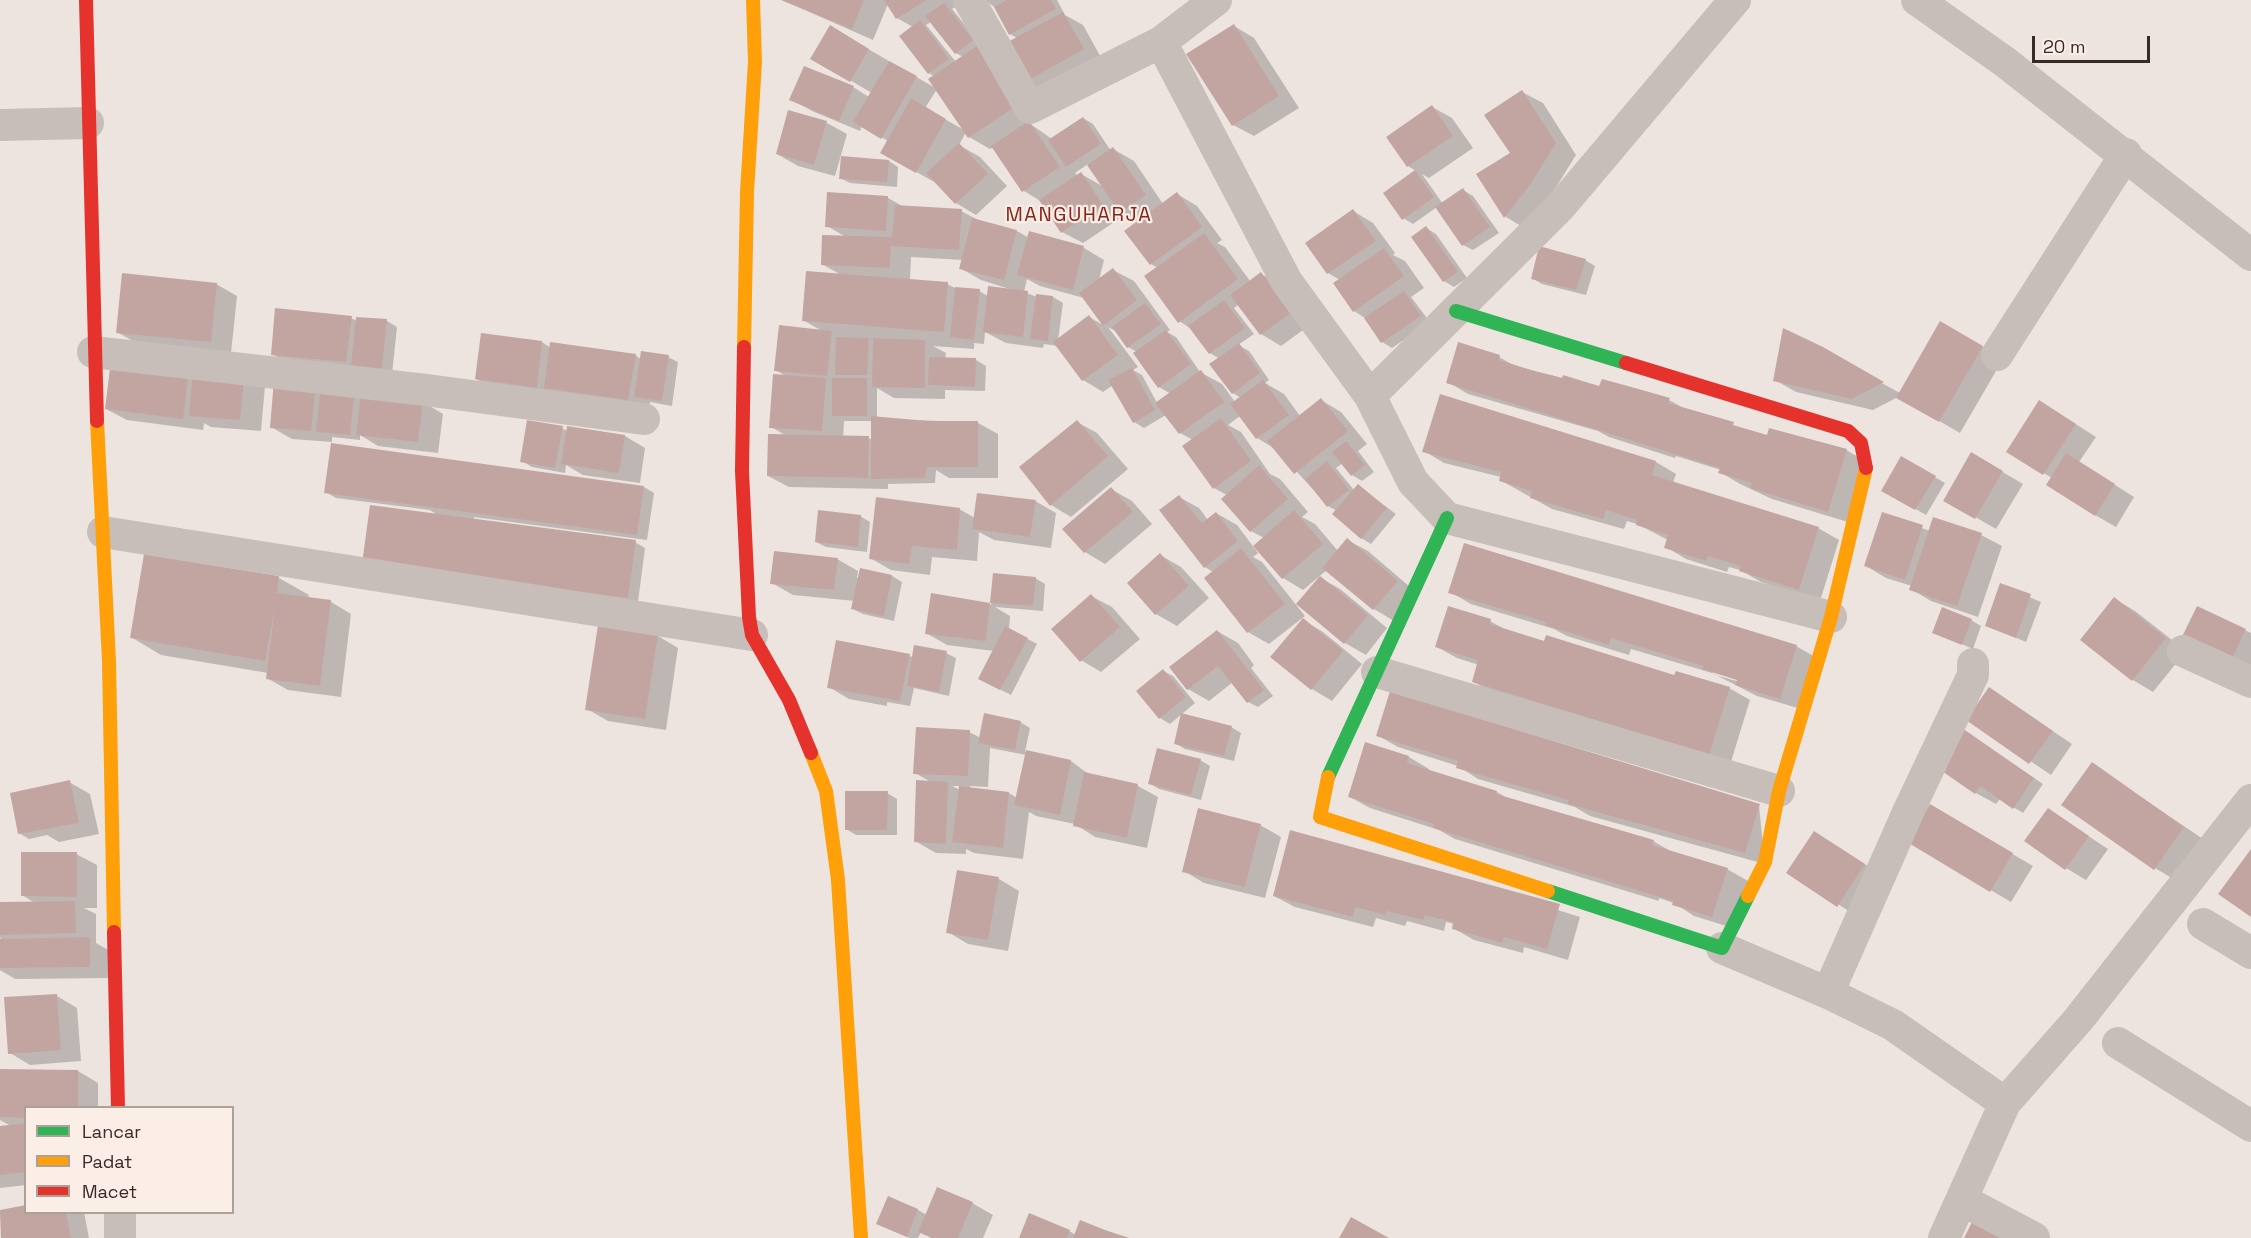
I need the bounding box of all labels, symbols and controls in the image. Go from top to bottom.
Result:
scale bar [2035,24,2154,62]
text: 20 m [2043,35,2086,58]
district label: MANGUHARJA [1006,204,1152,228]
legend [24,1106,234,1214]
text: Lancar [82,1120,141,1143]
text: Padat [82,1150,132,1173]
text: Macet [82,1180,137,1203]

